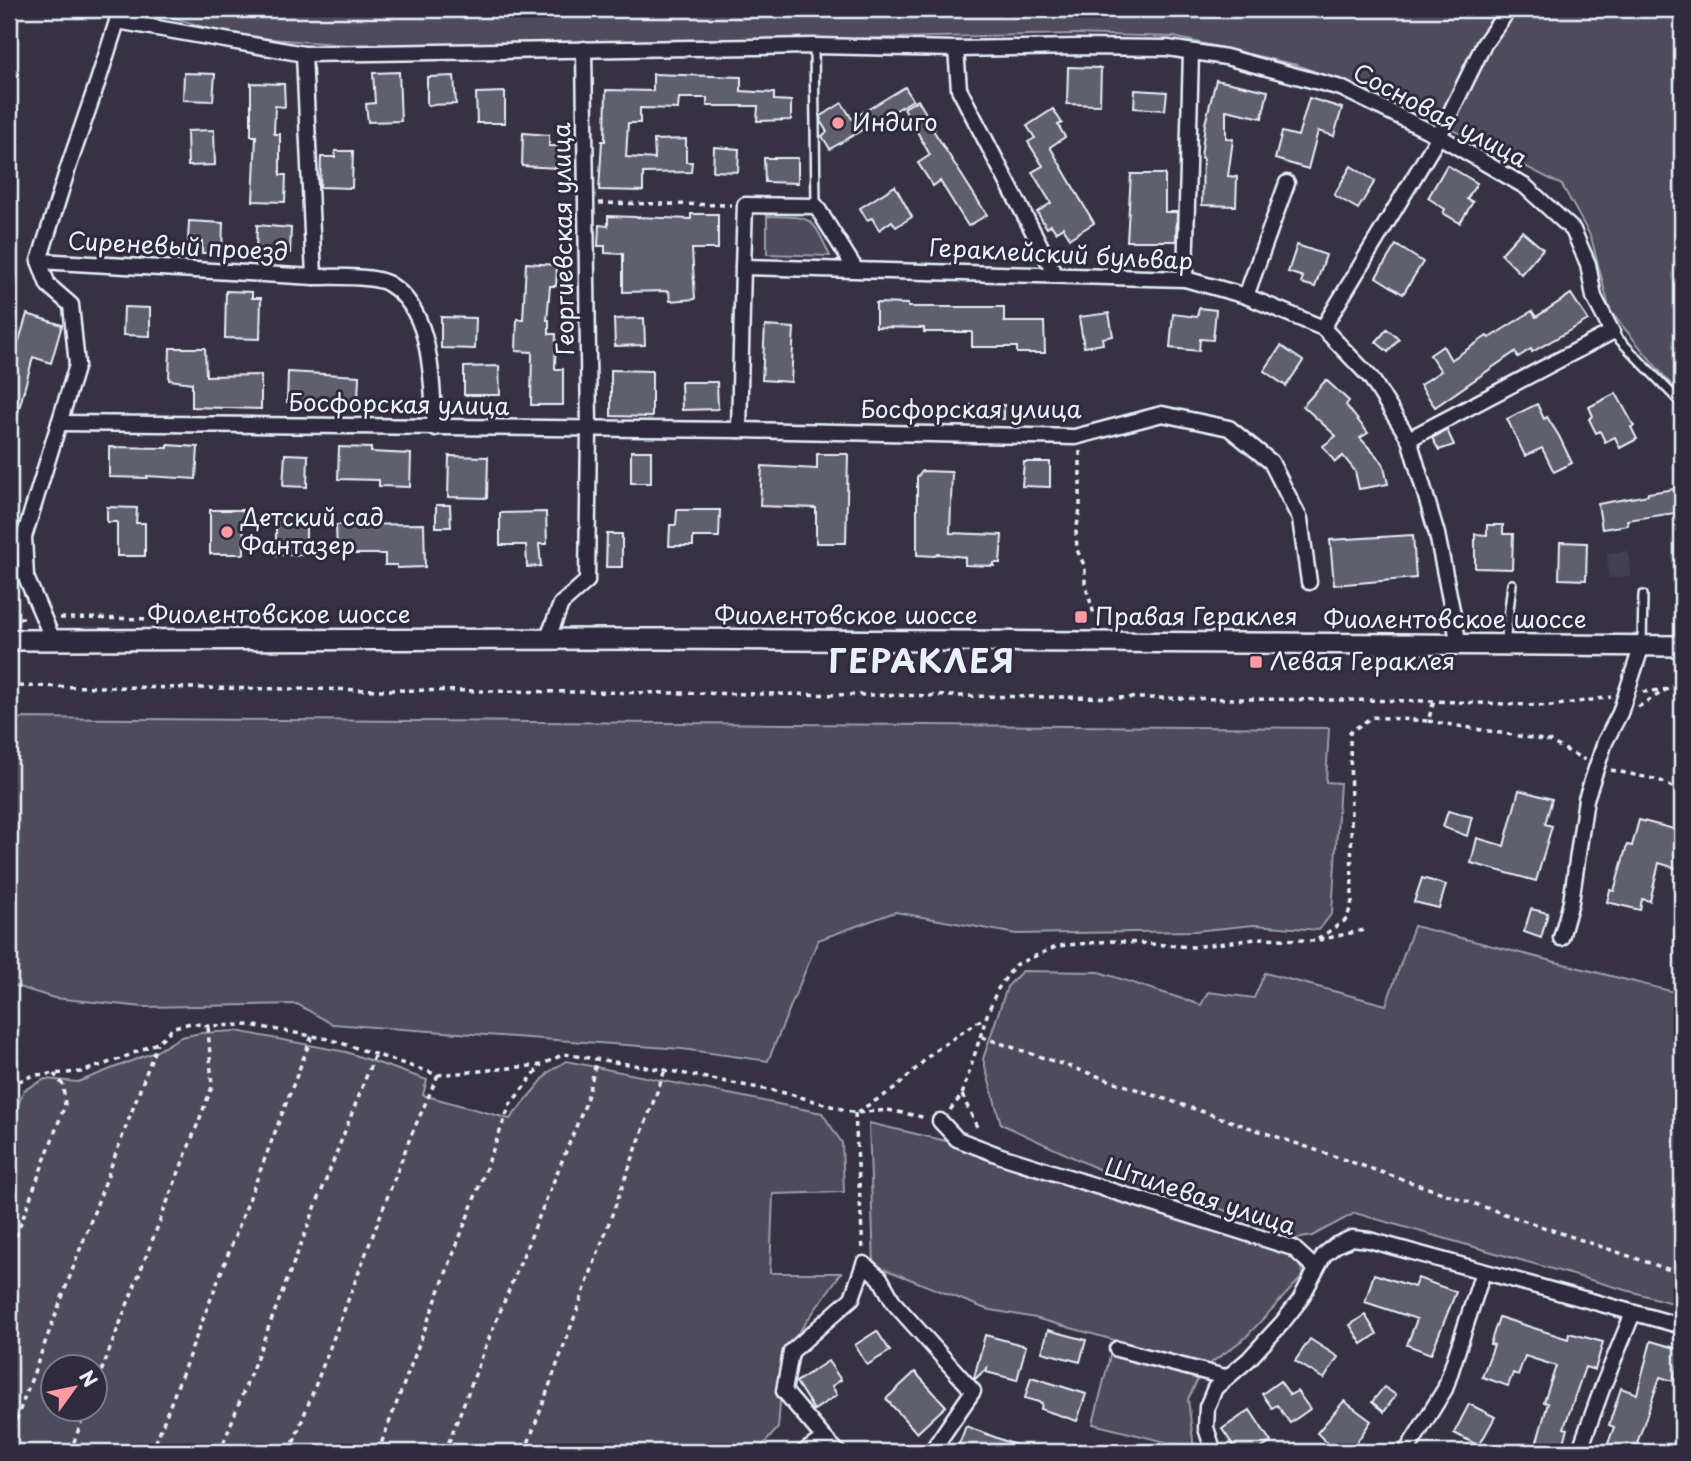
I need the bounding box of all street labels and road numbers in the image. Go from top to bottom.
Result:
street label: Сосновая улица [1347,53,1535,175]
street label: Георгиевская улица [542,122,582,356]
street label: Сиреневый проезд [67,221,289,269]
street label: Гераклейский бульвар [928,228,1194,278]
street label: Босфорская улица [288,383,510,423]
street label: Босфорская улица [860,390,1082,426]
street label: Фиолентовское шоссе [148,595,410,631]
street label: Фиолентовское шоссе [715,596,977,632]
street label: Фиолентовское шоссе [1324,600,1586,636]
street label: Штилевая улица [1101,1147,1301,1243]

